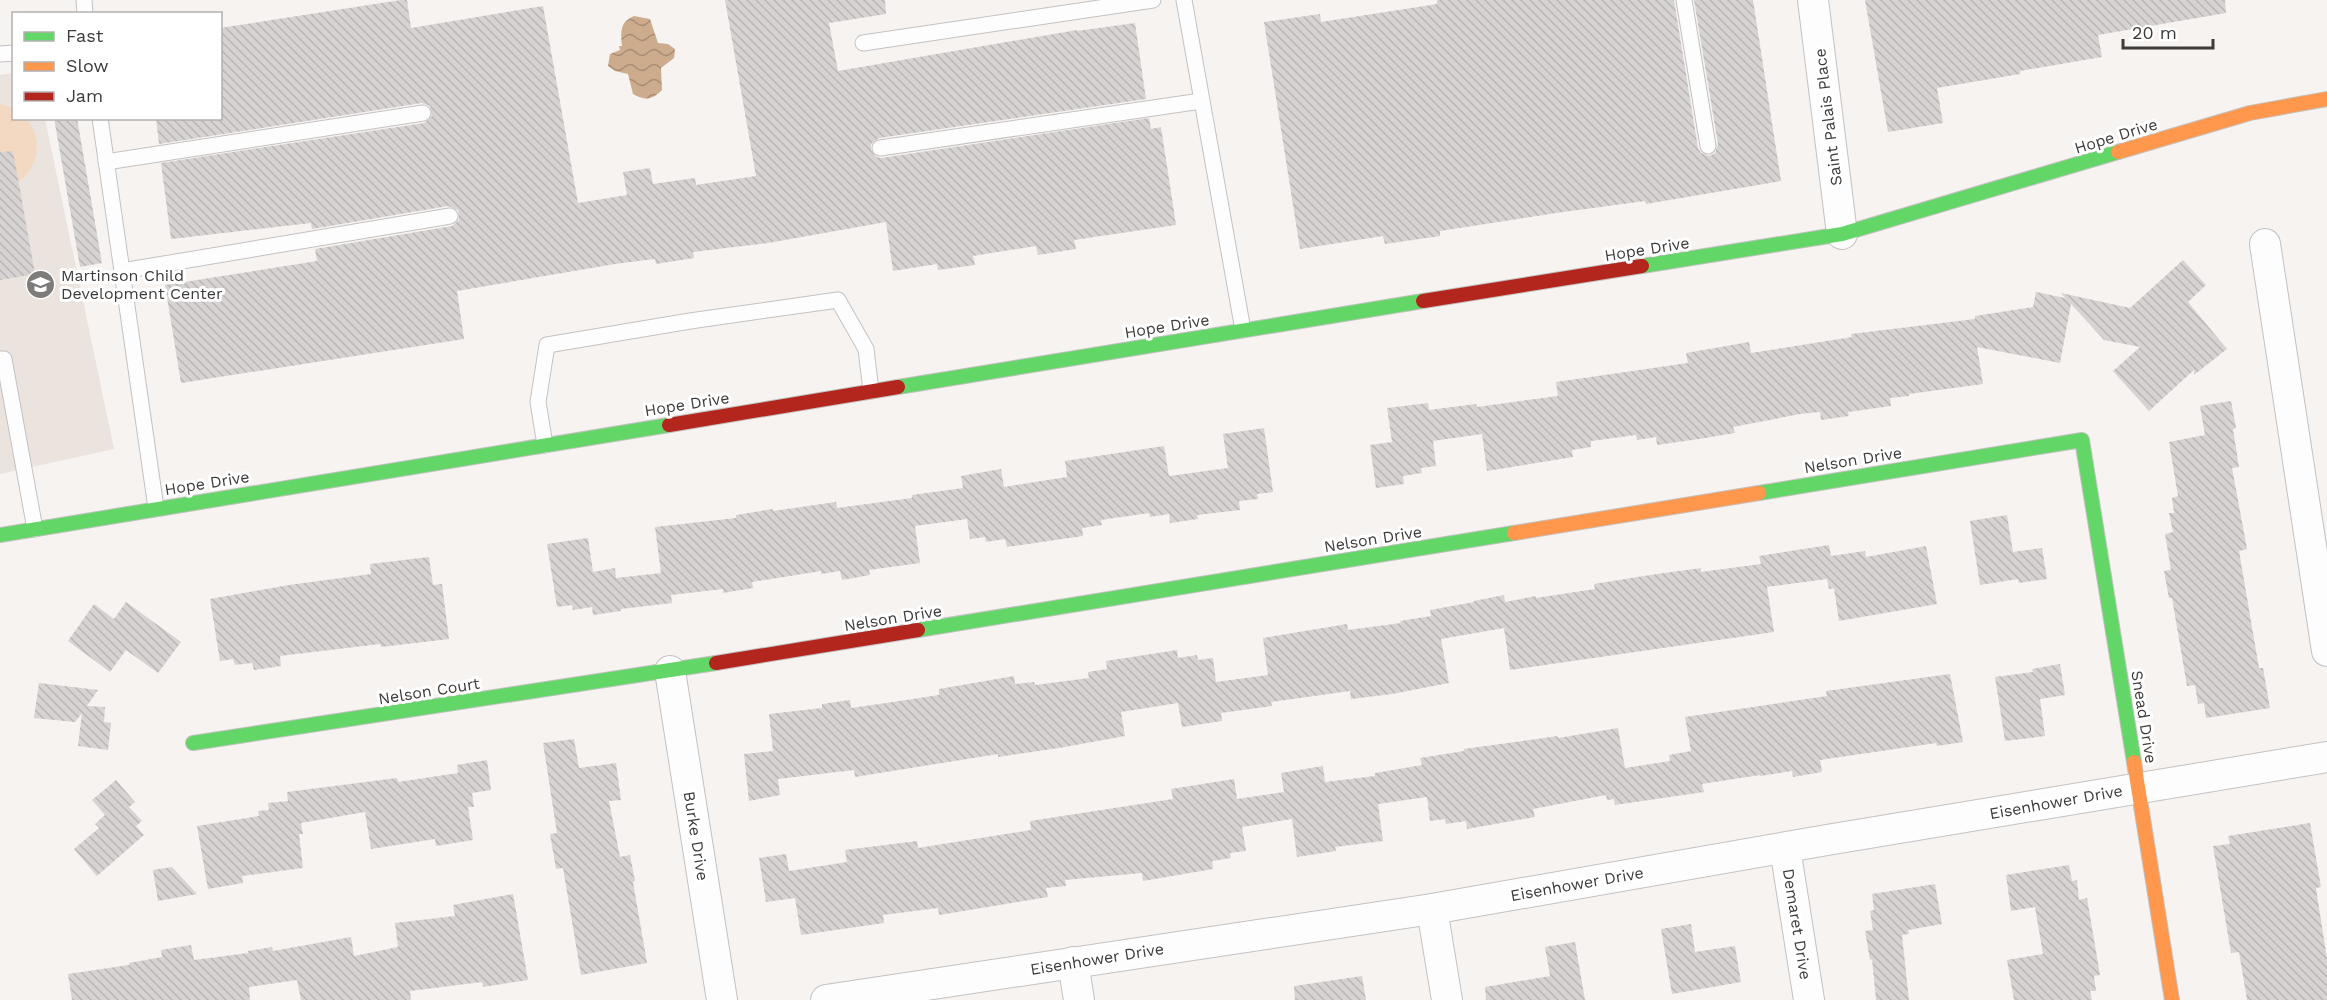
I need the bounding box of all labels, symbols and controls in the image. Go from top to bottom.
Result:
legend [12,12,222,120]
scale bar [2123,12,2213,50]
text: 20 m [2132,22,2177,43]
text: Fast [66,25,104,46]
street label: Saint Palais Place [1810,47,1846,187]
text: Slow [66,55,109,76]
text: Jam [66,85,103,106]
street label: Hope Drive [2072,114,2160,158]
street label: Hope Drive [1603,233,1691,265]
place label: Martinson Child Development Center [61,266,223,303]
school or university icon: Martinson Child Development Center [24,268,56,300]
street label: Hope Drive [1123,310,1211,342]
street label: Hope Drive [643,388,731,420]
street label: Nelson Drive [1803,443,1903,477]
street label: Hope Drive [163,467,251,499]
street label: Nelson Drive [1323,522,1423,556]
street label: Nelson Drive [843,601,943,635]
street label: Snead Drive [2127,669,2161,765]
street label: Nelson Court [377,674,481,708]
street label: Eisenhower Drive [1988,781,2124,823]
street label: Burke Drive [680,790,712,882]
street label: Eisenhower Drive [1509,863,1645,905]
street label: Demaret Drive [1779,867,1815,981]
street label: Eisenhower Drive [1029,939,1165,979]

